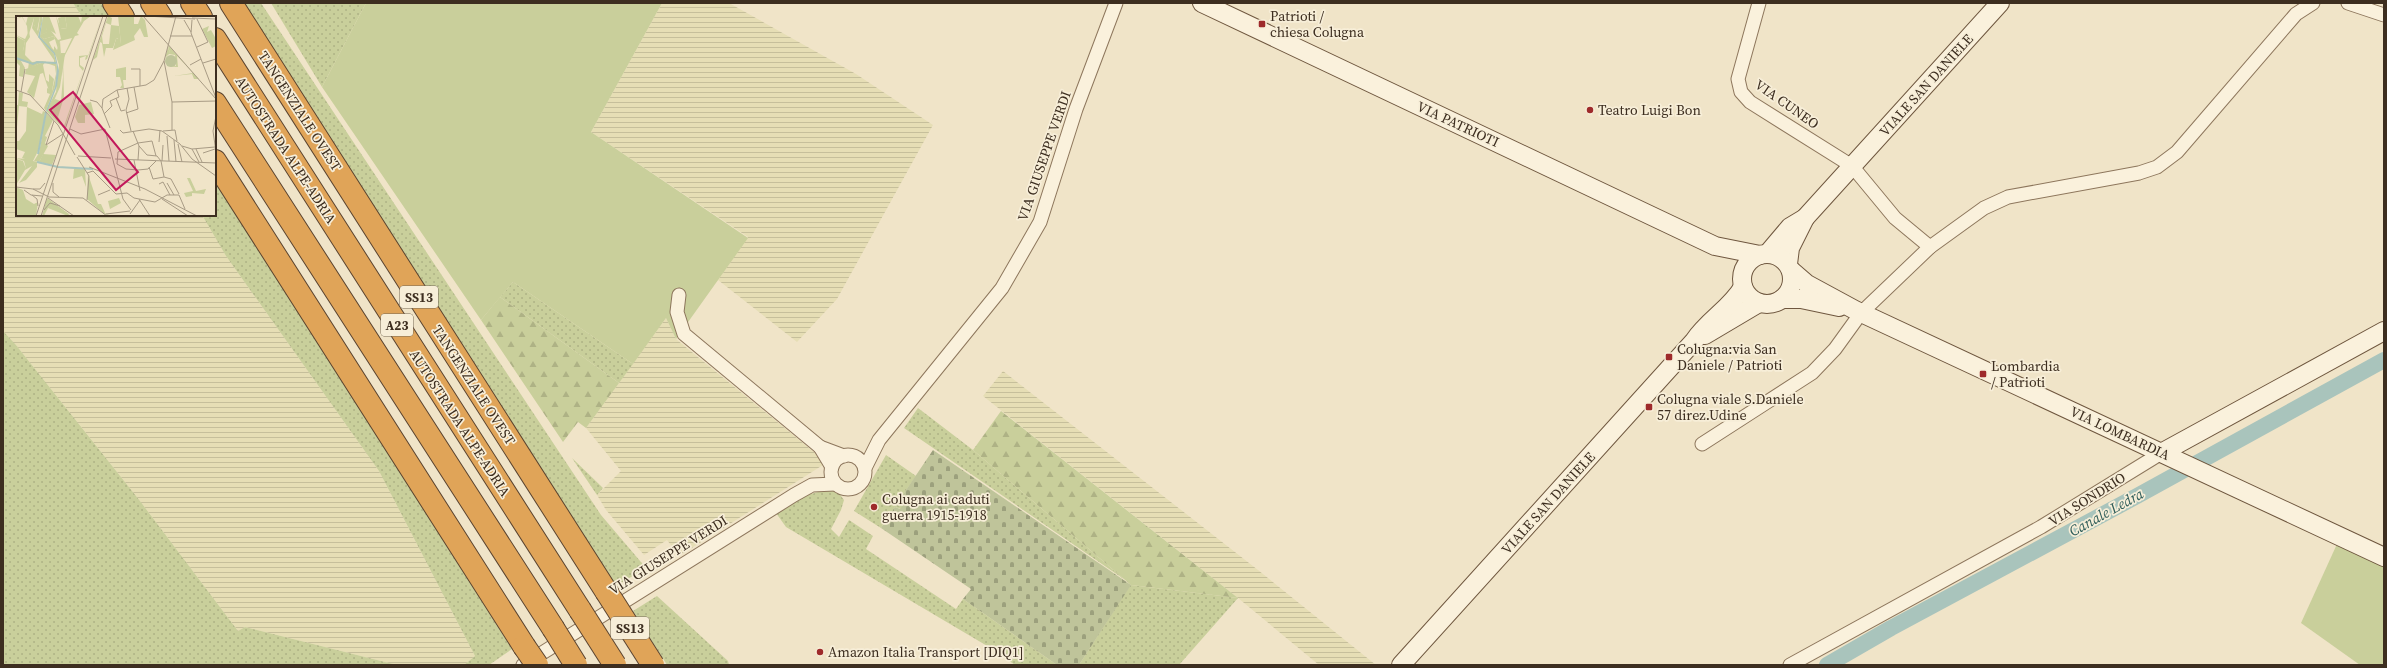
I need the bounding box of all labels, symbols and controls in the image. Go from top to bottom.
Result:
place label: Patrioti / chiesa Colugna [1270,6,1365,42]
inset map [16,16,216,216]
marker: Patrioti / chiesa Colugna [1257,19,1267,29]
street label: VIALE SAN DANIELE [1874,29,1978,141]
street label: TANGENZIALE OVEST [254,47,347,175]
street label: AUTOSTRADA ALPE-ADRIA [231,72,342,228]
street label: VIA CUNEO [1751,74,1823,134]
street label: VIA GIUSEPPE VERDI [1012,88,1076,224]
street label: VIA PATRIOTI [1414,96,1502,152]
place label: Teatro Luigi Bon [1598,100,1701,120]
marker: Teatro Luigi Bon [1585,105,1595,115]
road number: SS13 [400,286,438,308]
road number: A23 [381,314,413,336]
street label: TANGENZIALE OVEST [428,321,521,449]
place label: Colugna:via San Daniele / Patrioti [1677,339,1782,375]
street label: AUTOSTRADA ALPE-ADRIA [405,345,516,501]
marker: Colugna:via San Daniele / Patrioti [1664,352,1674,362]
place label: Lombardia / Patrioti [1991,356,2061,392]
marker: Lombardia / Patrioti [1978,369,1988,379]
place label: Colugna viale S.Daniele 57 direz.Udine [1657,389,1804,425]
street label: VIA LOMBARDIA [2067,401,2174,465]
marker: Colugna viale S.Daniele 57 direz.Udine [1644,402,1654,412]
street label: VIALE SAN DANIELE [1496,447,1600,559]
street label: VIA SONDRIO [2045,467,2129,531]
water label: Canale Ledra [2065,483,2147,541]
place label: Colugna ai caduti guerra 1915-1918 [882,489,990,525]
marker: Colugna ai caduti guerra 1915-1918 [869,502,879,512]
street label: VIA GIUSEPPE VERDI [605,510,731,600]
road number: SS13 [611,617,649,639]
place label: Amazon Italia Transport [DIQ1] [828,642,1023,662]
marker: Amazon Italia Transport [DIQ1] [815,647,825,657]

